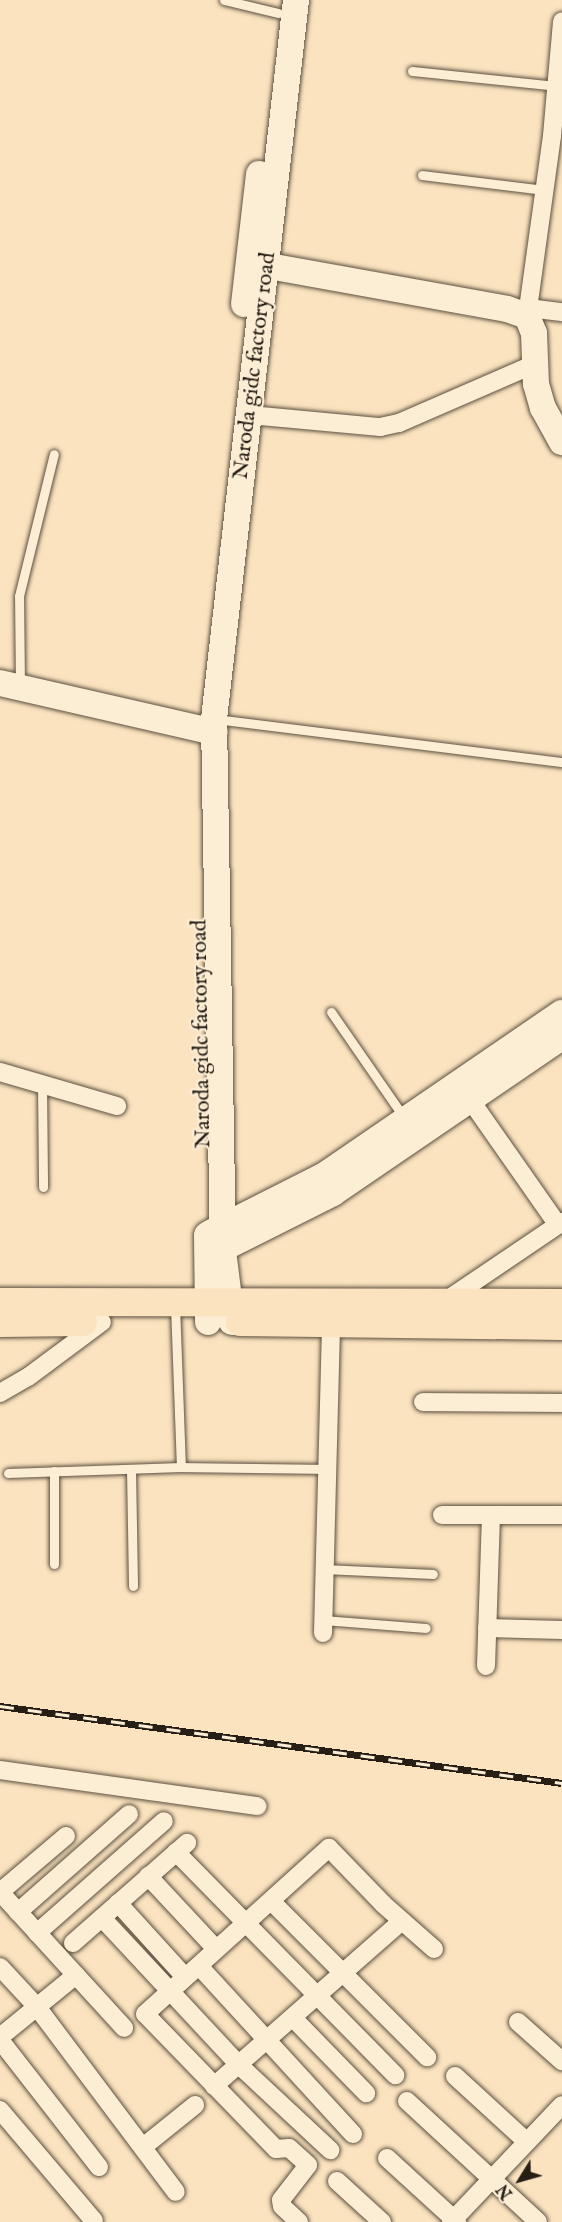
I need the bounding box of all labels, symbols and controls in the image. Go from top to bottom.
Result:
street label: Naroda gidc factory road [228,251,282,481]
street label: Naroda gidc factory road [187,919,217,1149]
north arrow [490,2150,550,2210]
text: N [493,2179,518,2202]

